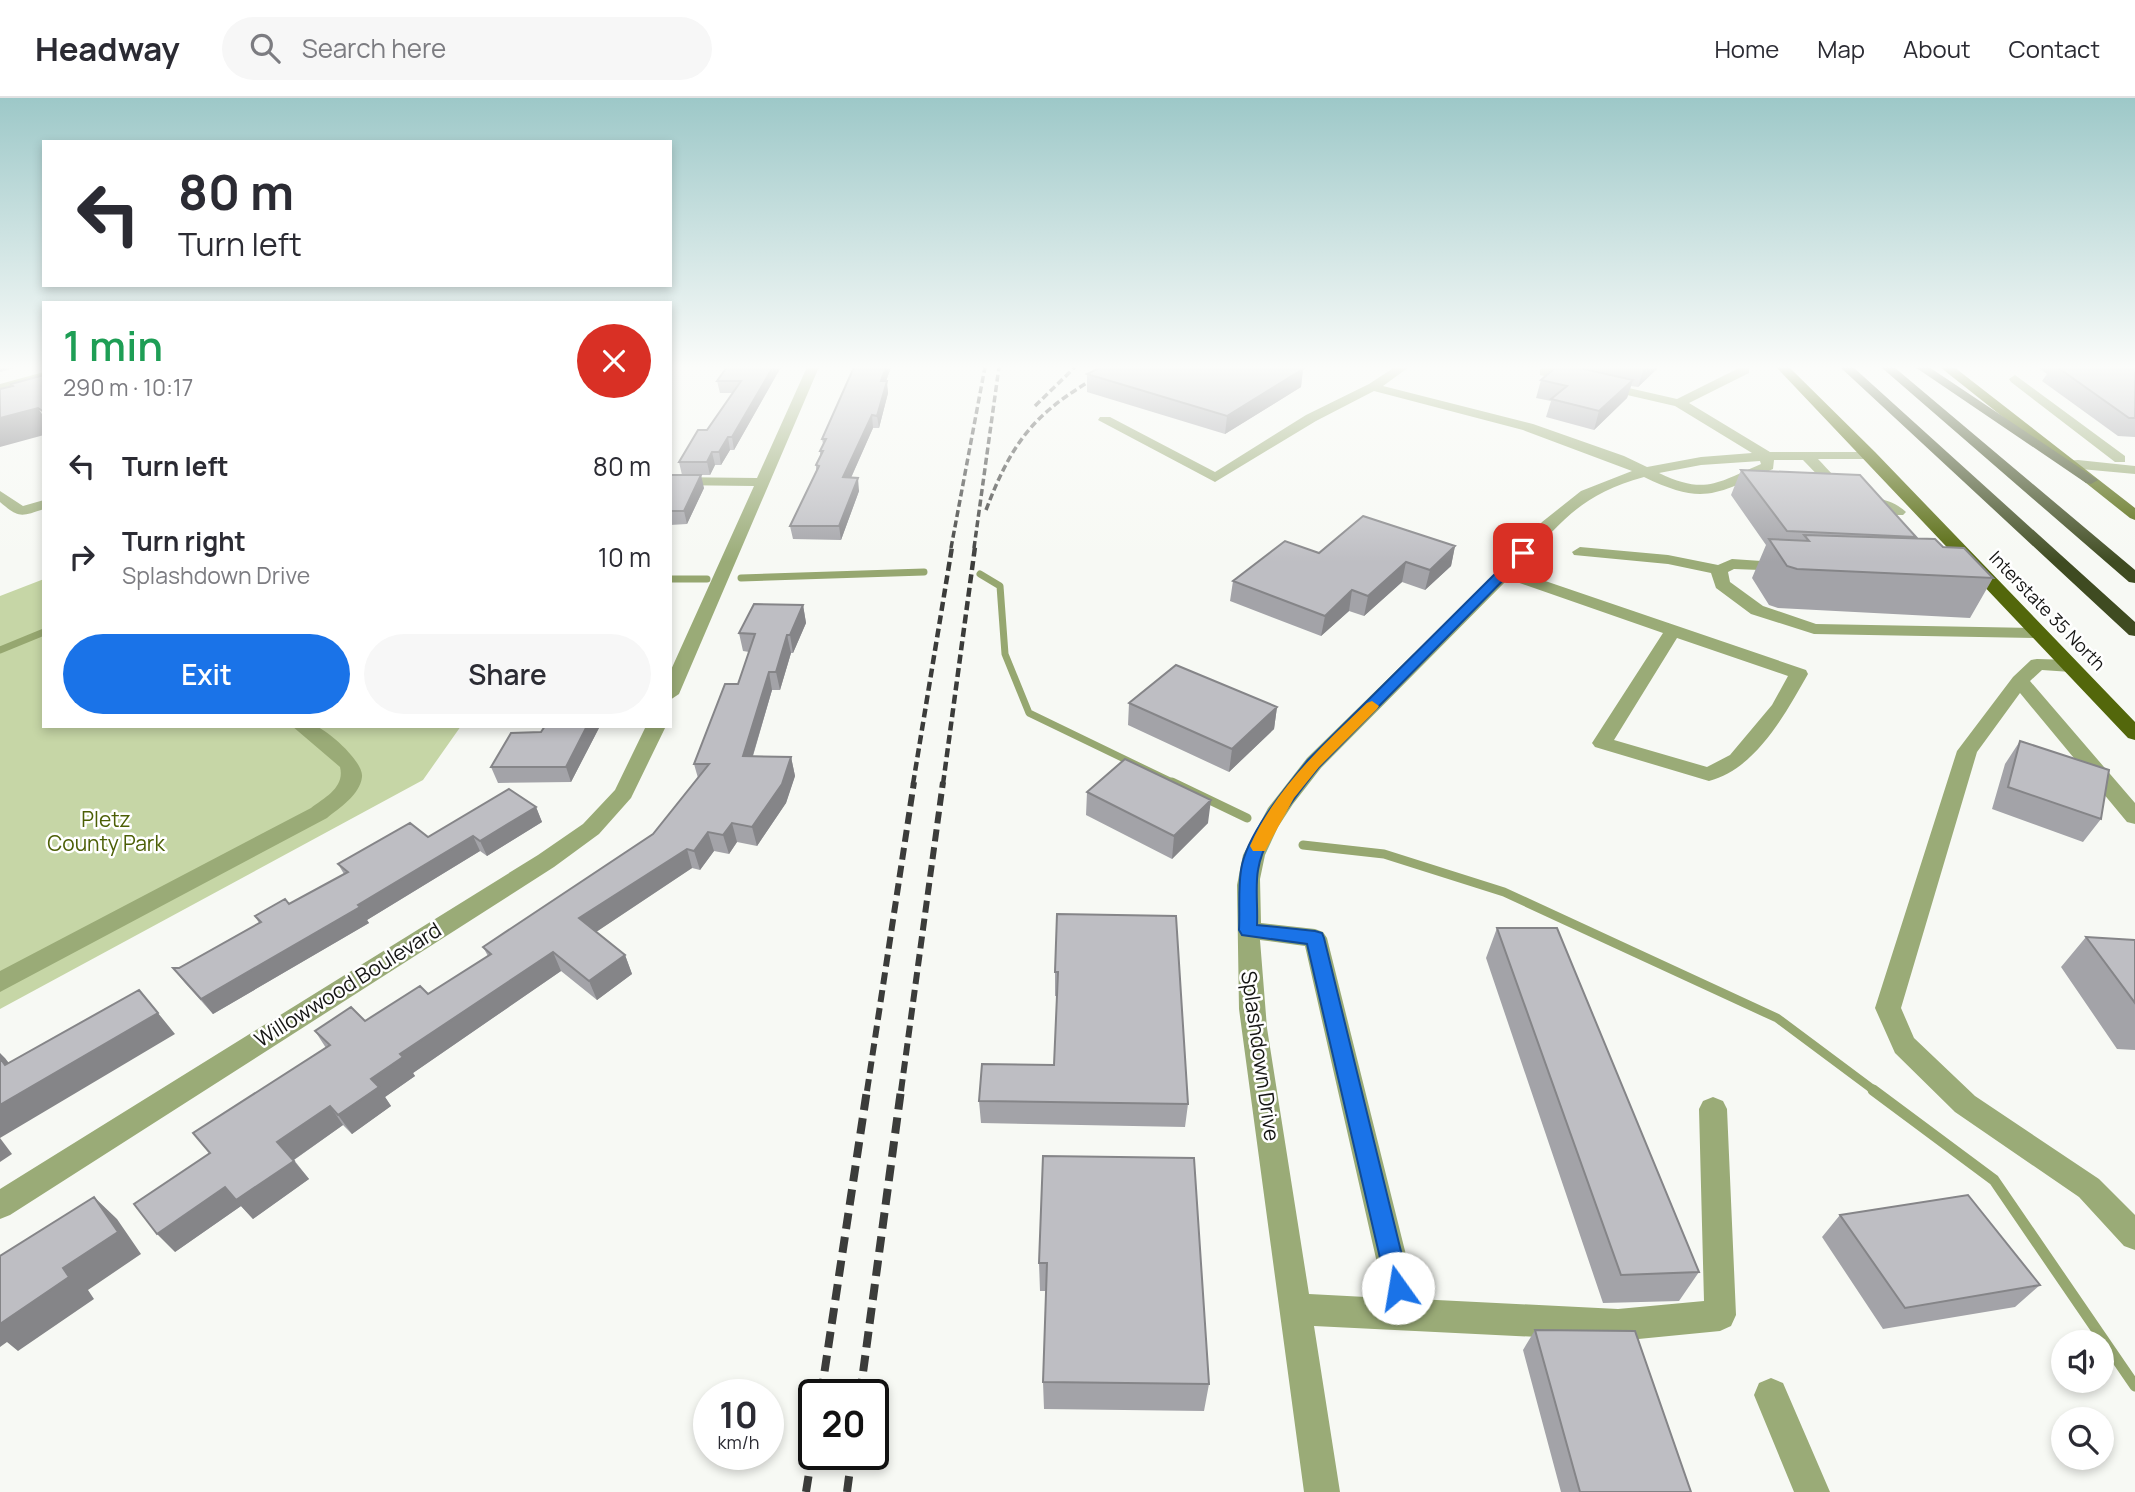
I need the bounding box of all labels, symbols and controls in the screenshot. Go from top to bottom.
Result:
search box [222,17,712,80]
text: Headway [35,26,180,71]
icon: search [246,29,284,67]
text: Search here [302,30,446,66]
text: Home [1714,32,1779,65]
text: Map [1817,32,1865,65]
text: About [1903,32,1971,65]
text: Contact [2009,32,2100,65]
text: 80 m [178,158,294,225]
icon: left [63,168,154,259]
text: Turn left [178,222,302,266]
text: 1 min [63,316,163,374]
button: close [577,324,651,398]
text: 290 m · 10:17 [63,371,193,403]
icon: left [63,447,101,485]
text: Turn left [122,448,229,484]
text: 80 m [593,448,651,484]
text: Turn right [122,523,246,559]
pin [1493,523,1553,583]
icon: arrive [1504,534,1542,572]
icon: right [63,538,101,576]
text: 10 m [598,539,651,575]
street label: Interstate 35 North [1984,545,2111,675]
text: Splashdown Drive [122,559,310,591]
button: Exit [63,634,350,714]
button: Share [364,634,651,714]
park label: Pletz County Park [47,805,165,857]
street label: Willowwood Boulevard [249,915,446,1053]
street label: Splashdown Drive [1235,969,1287,1143]
position arrow [1361,1251,1435,1325]
map controls [2051,1330,2114,1470]
button: sound [2051,1330,2114,1393]
speed limit sign: 20 [798,1379,889,1470]
text: 10 [719,1391,758,1439]
button: search [2051,1407,2114,1470]
text: km/h [718,1430,759,1454]

